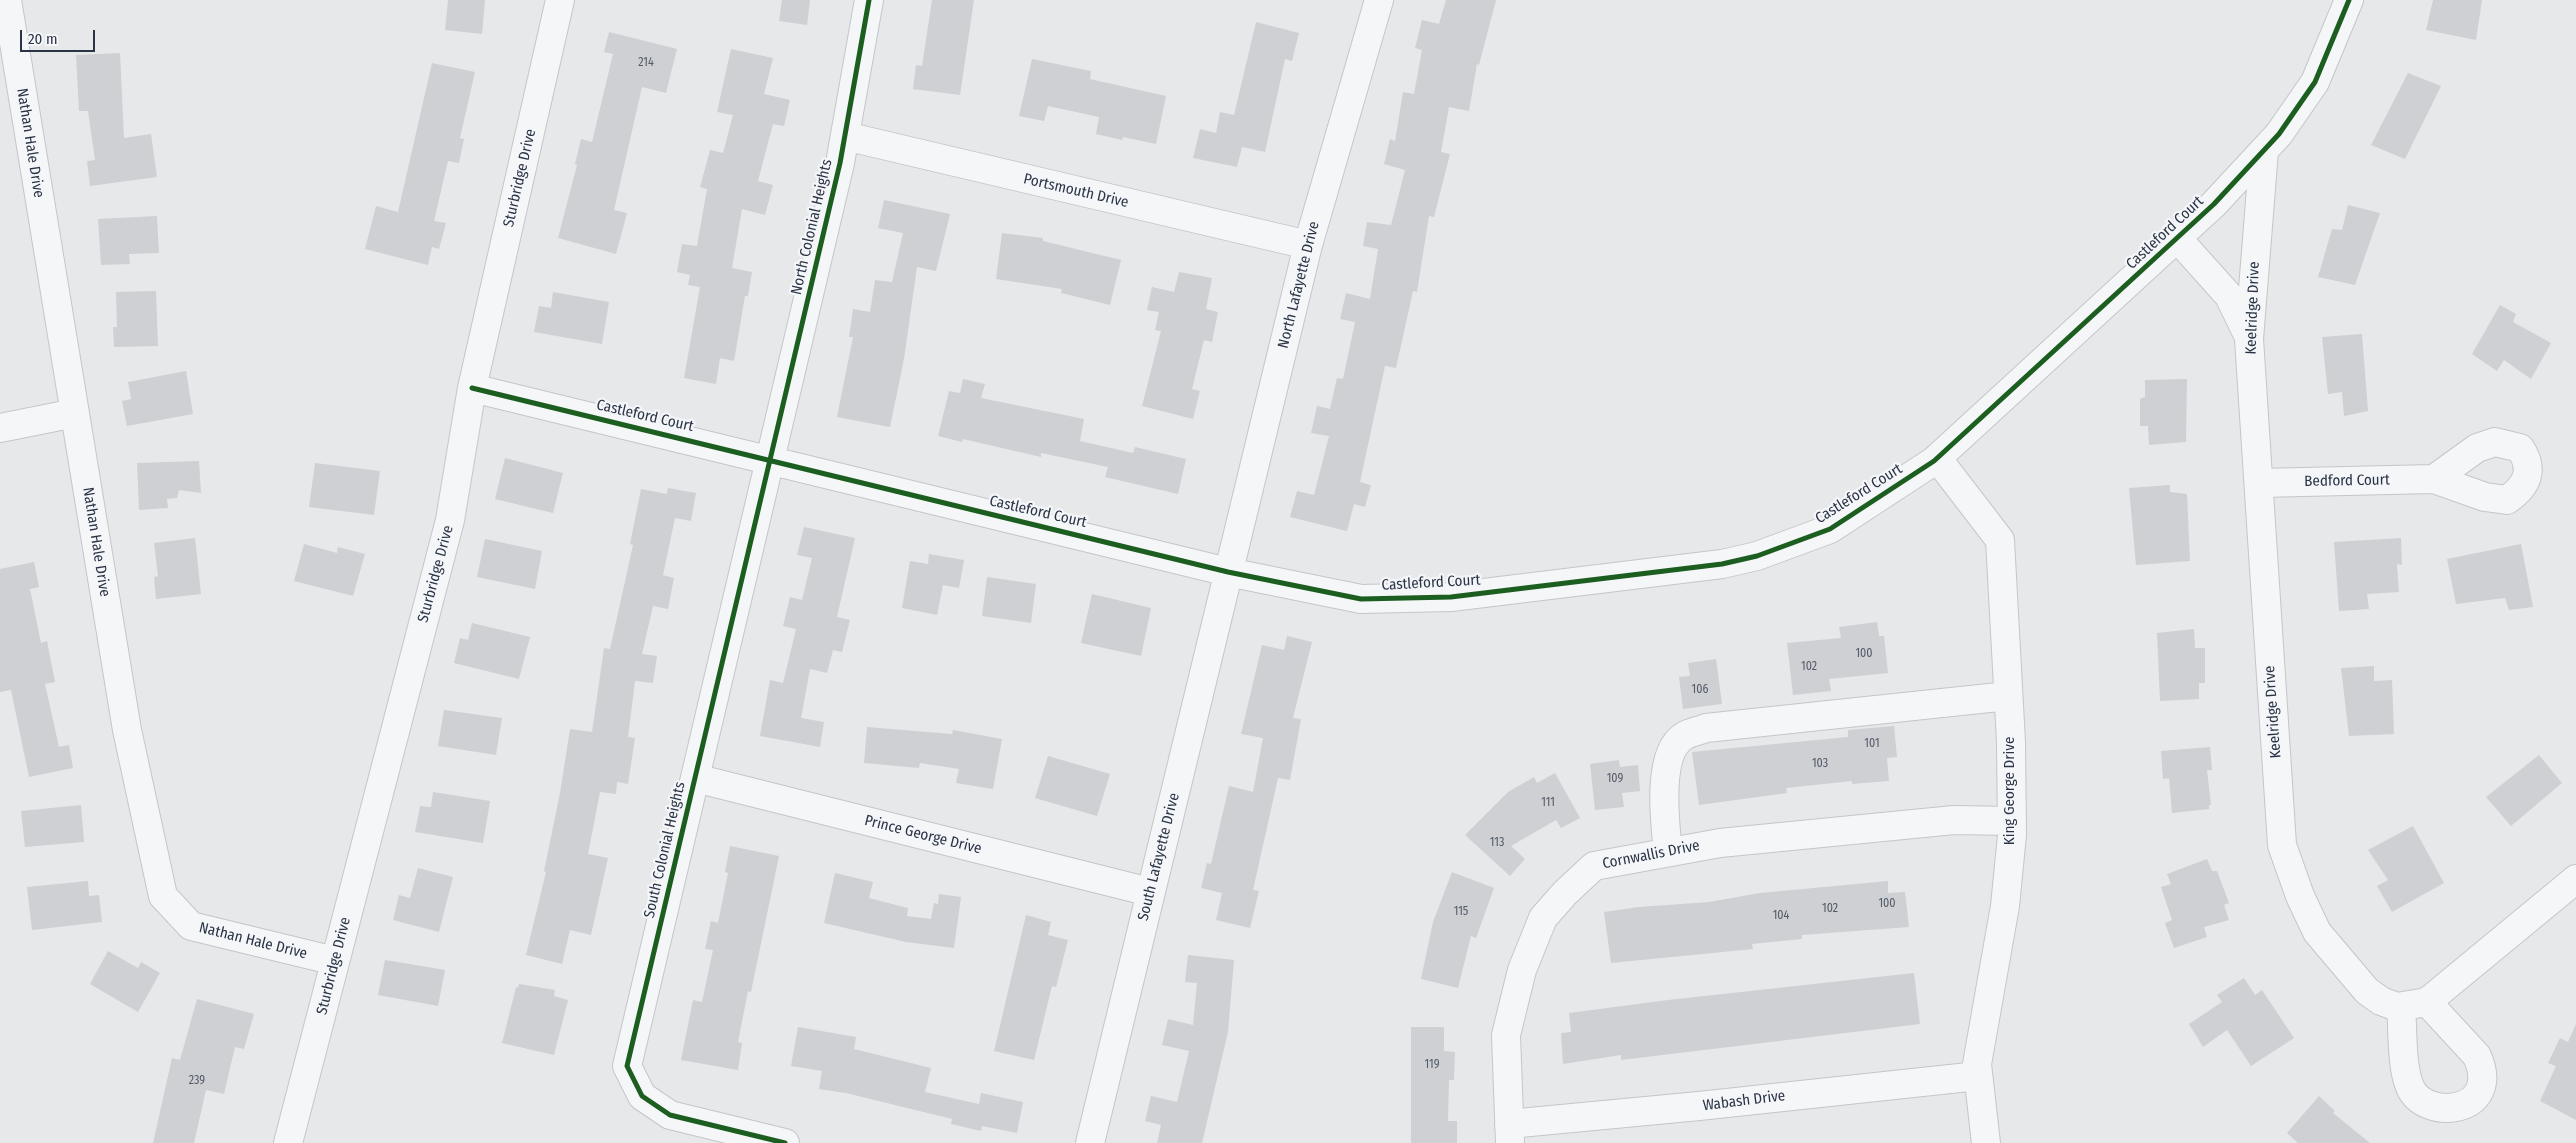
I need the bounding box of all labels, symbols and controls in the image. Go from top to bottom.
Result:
scale bar [22,20,98,52]
text: 20 m [28,30,58,48]
house number: 214 [638,56,654,70]
street label: Nathan Hale Drive [12,87,48,199]
street label: Sturbridge Drive [500,127,540,229]
street label: North Colonial Heights [788,158,836,296]
street label: Portsmouth Drive [1022,170,1130,212]
street label: Castleford Court [2123,193,2207,273]
street label: North Lafayette Drive [1275,220,1323,350]
street label: Keelridge Drive [2242,261,2264,355]
street label: Castleford Court [595,396,695,436]
street label: Castleford Court [1812,460,1906,528]
street label: Bedford Court [2304,471,2390,491]
street label: Nathan Hale Drive [78,486,114,598]
street label: Castleford Court [988,492,1088,532]
street label: Sturbridge Drive [414,523,458,625]
street label: Castleford Court [1381,571,1481,595]
house number: 100 [1855,647,1873,661]
house number: 102 [1801,660,1817,674]
street label: Keelridge Drive [2261,665,2285,759]
house number: 106 [1692,683,1708,697]
house number: 101 [1864,737,1880,751]
street label: King George Drive [2001,737,2019,845]
house number: 103 [1812,757,1828,771]
house number: 109 [1607,772,1623,786]
street label: South Colonial Heights [641,780,689,920]
street label: South Lafayette Drive [1134,791,1184,923]
house number: 111 [1541,796,1555,810]
street label: Prince George Drive [863,812,983,858]
house number: 113 [1490,836,1504,850]
street label: Cornwallis Drive [1601,837,1701,873]
house number: 100 [1878,897,1896,911]
house number: 102 [1822,902,1838,916]
house number: 115 [1454,905,1468,919]
house number: 104 [1773,909,1789,923]
street label: Sturbridge Drive [313,915,355,1017]
street label: Nathan Hale Drive [197,919,309,963]
house number: 119 [1424,1058,1440,1072]
house number: 239 [189,1074,205,1088]
street label: Wabash Drive [1702,1087,1786,1115]

